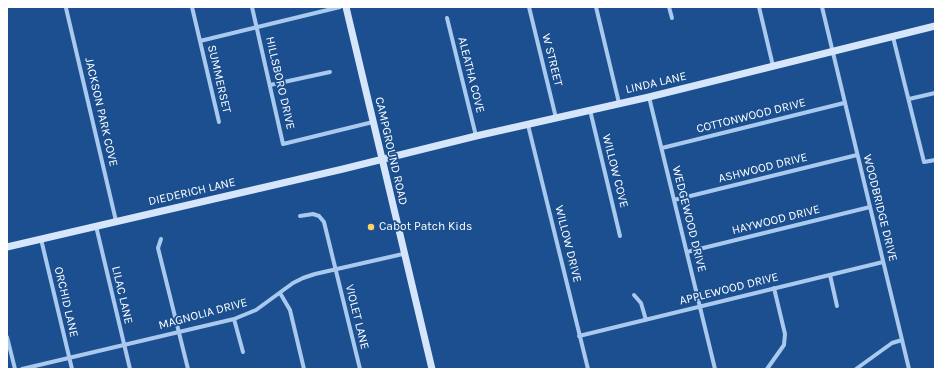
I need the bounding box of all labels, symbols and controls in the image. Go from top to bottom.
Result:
street label: W STREET [539,32,565,88]
street label: HILLSBORO DRIVE [262,35,298,131]
street label: ALEATHA COVE [455,35,487,115]
street label: SUMMERSET [204,44,234,114]
street label: JACKSON PARK COVE [81,56,121,168]
street label: LINDA LANE [624,69,688,97]
street label: CAMPGROUND ROAD [372,95,410,207]
street label: COTTONWOOD DRIVE [695,95,807,137]
street label: WILLOW COVE [599,133,631,209]
street label: ASHWOOD DRIVE [717,150,809,186]
street label: WOODBRIDGE DRIVE [860,153,900,263]
street label: WEDGEWOOD DRIVE [669,164,709,274]
street label: DIEDERICH LANE [147,175,237,209]
street label: HAYWOOD DRIVE [730,202,822,238]
street label: WILLOW DRIVE [551,204,585,284]
place label: Cabot Patch Kids [379,220,472,234]
marker: Cabot Patch Kids [366,222,376,232]
street label: ORCHID LANE [51,265,81,339]
street label: LILAC LANE [108,265,136,325]
street label: APPLEWOOD DRIVE [678,270,780,308]
street label: VIOLET LANE [342,283,372,351]
street label: MAGNOLIA DRIVE [157,295,249,333]

